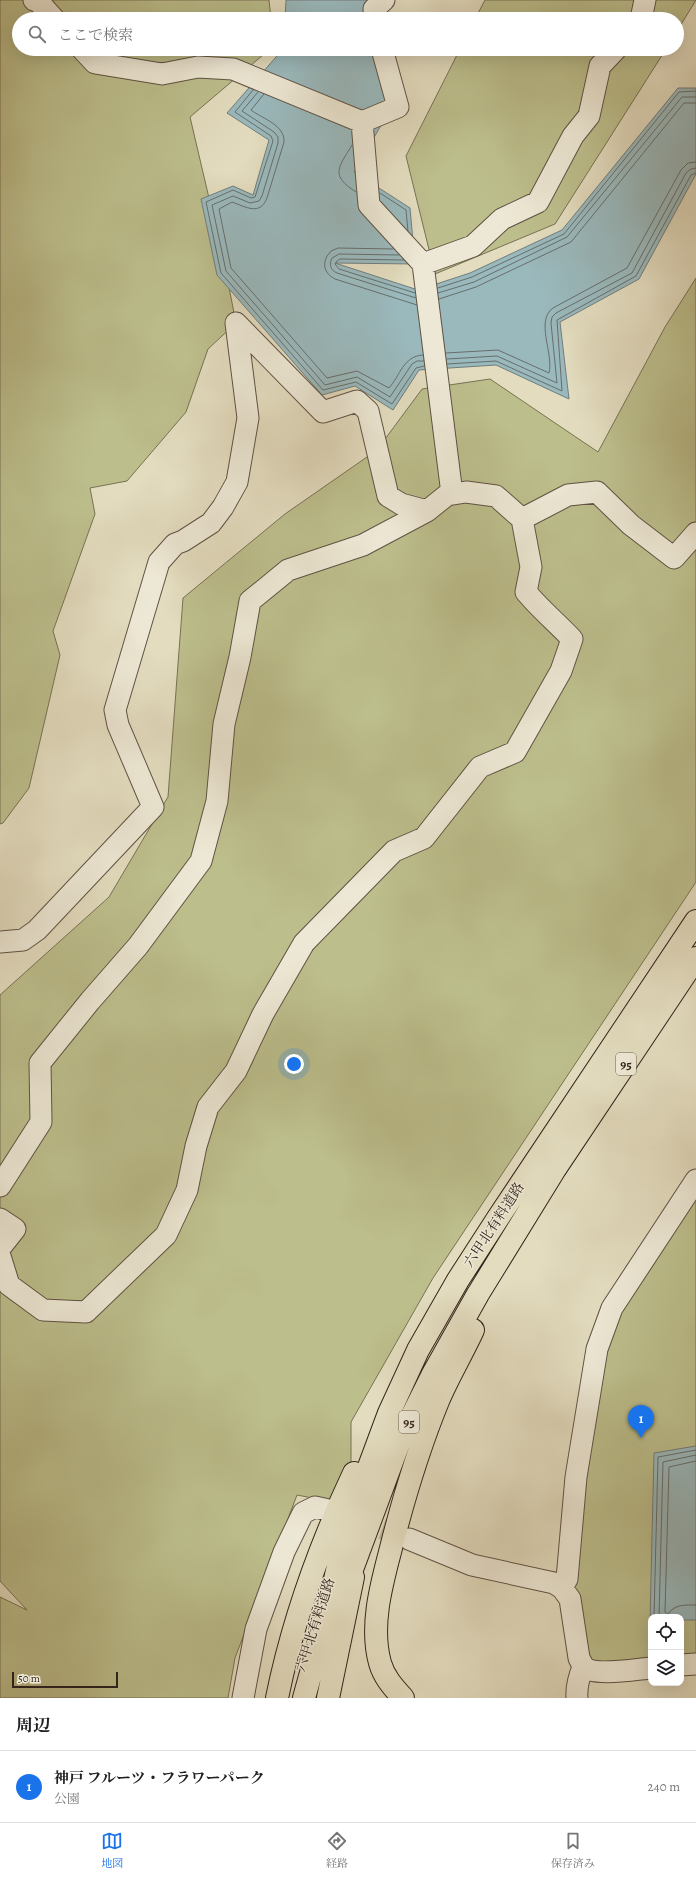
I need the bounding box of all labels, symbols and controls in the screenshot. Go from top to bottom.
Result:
search box [12,12,684,56]
icon: search [26,23,48,45]
text: ここで検索 [58,25,133,45]
road number: 95 [616,1053,636,1075]
your location [284,1054,304,1074]
street label: 六甲北有料道路 [459,1179,529,1271]
pin: 1 [628,1405,654,1438]
road number: 95 [399,1411,419,1433]
street label: 六甲北有料道路 [291,1575,339,1675]
map controls [648,1614,684,1686]
button: locate [648,1614,684,1650]
button: layers [648,1650,684,1686]
scale bar [12,1670,118,1689]
text: 50 m [18,1671,40,1686]
text: 周辺 [16,1714,50,1737]
text: 神戸 フルーツ・フラワーパーク [54,1768,265,1788]
text: 1 [27,1778,31,1795]
text: 240 m [648,1778,680,1795]
text: 公園 [54,1790,80,1807]
tab: 地図 [101,1830,123,1871]
tab: 経路 [326,1830,348,1871]
tab: 保存済み [551,1830,595,1871]

